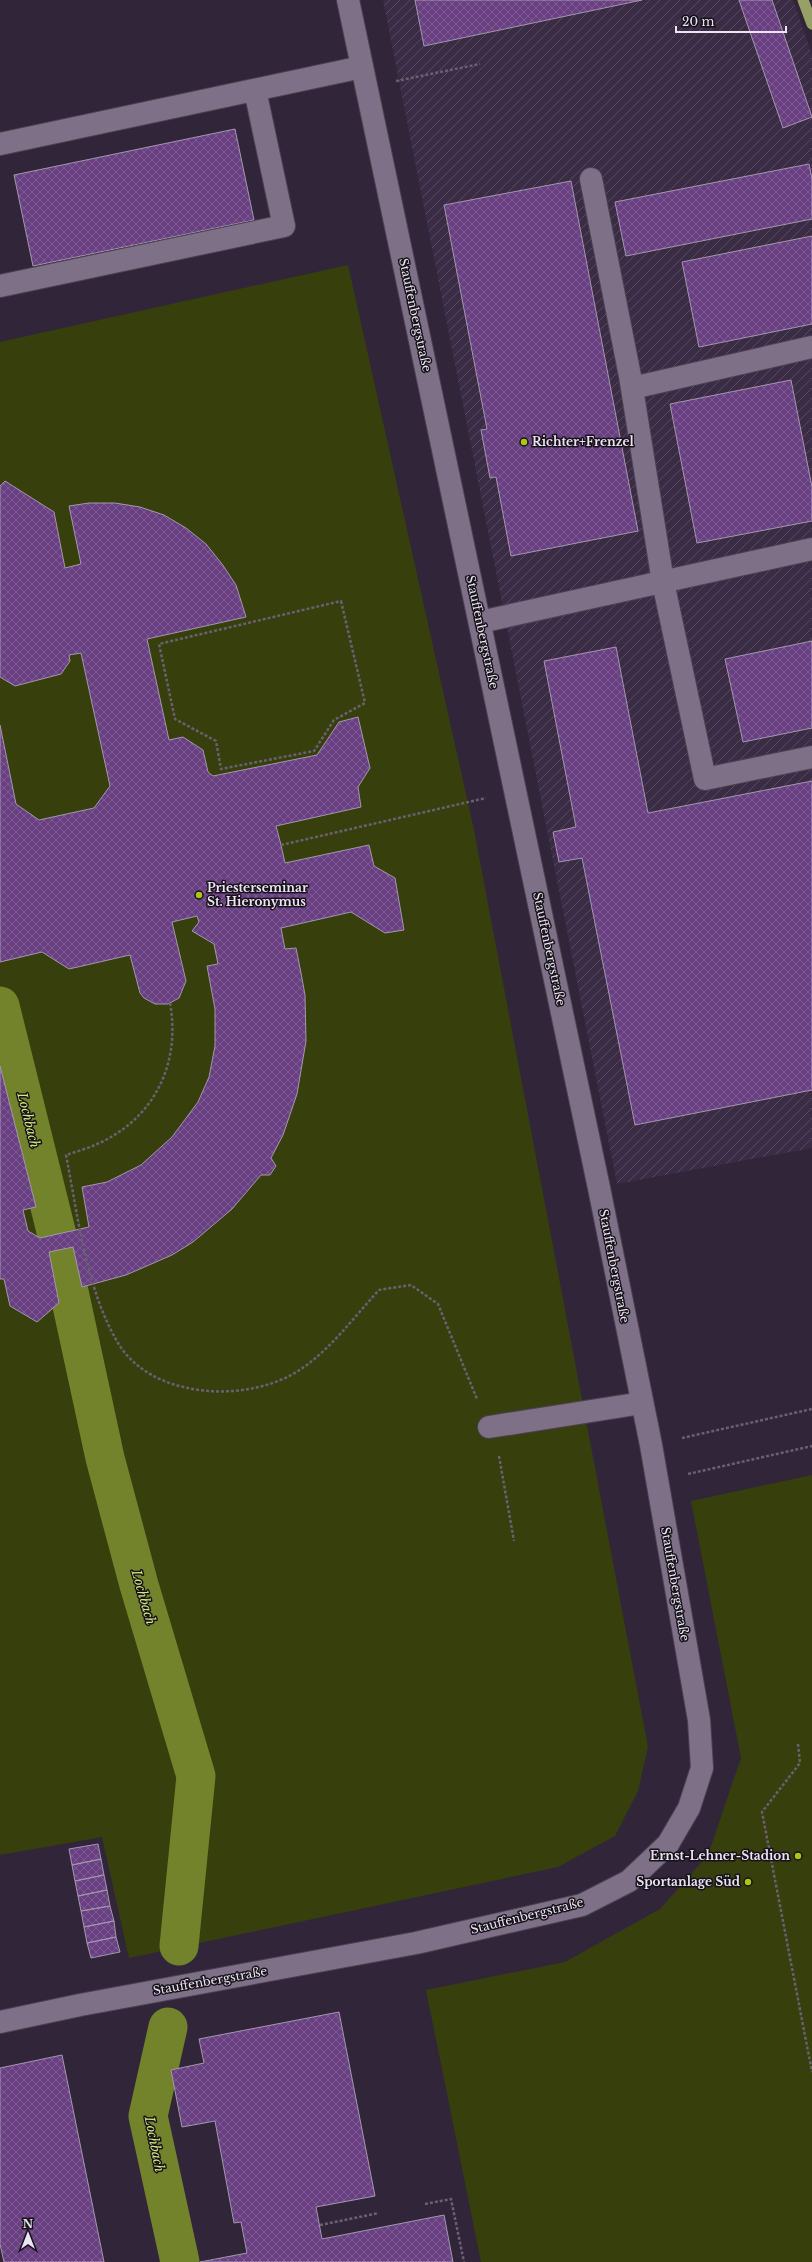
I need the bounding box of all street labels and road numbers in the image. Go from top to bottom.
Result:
street label: Stauffenbergstraße [396,257,435,373]
street label: Stauffenbergstraße [463,574,502,690]
street label: Stauffenbergstraße [530,891,569,1007]
street label: Stauffenbergstraße [596,1208,633,1324]
street label: Stauffenbergstraße [658,1526,693,1642]
street label: Stauffenbergstraße [469,1894,585,1937]
street label: Stauffenbergstraße [152,1963,268,1998]

